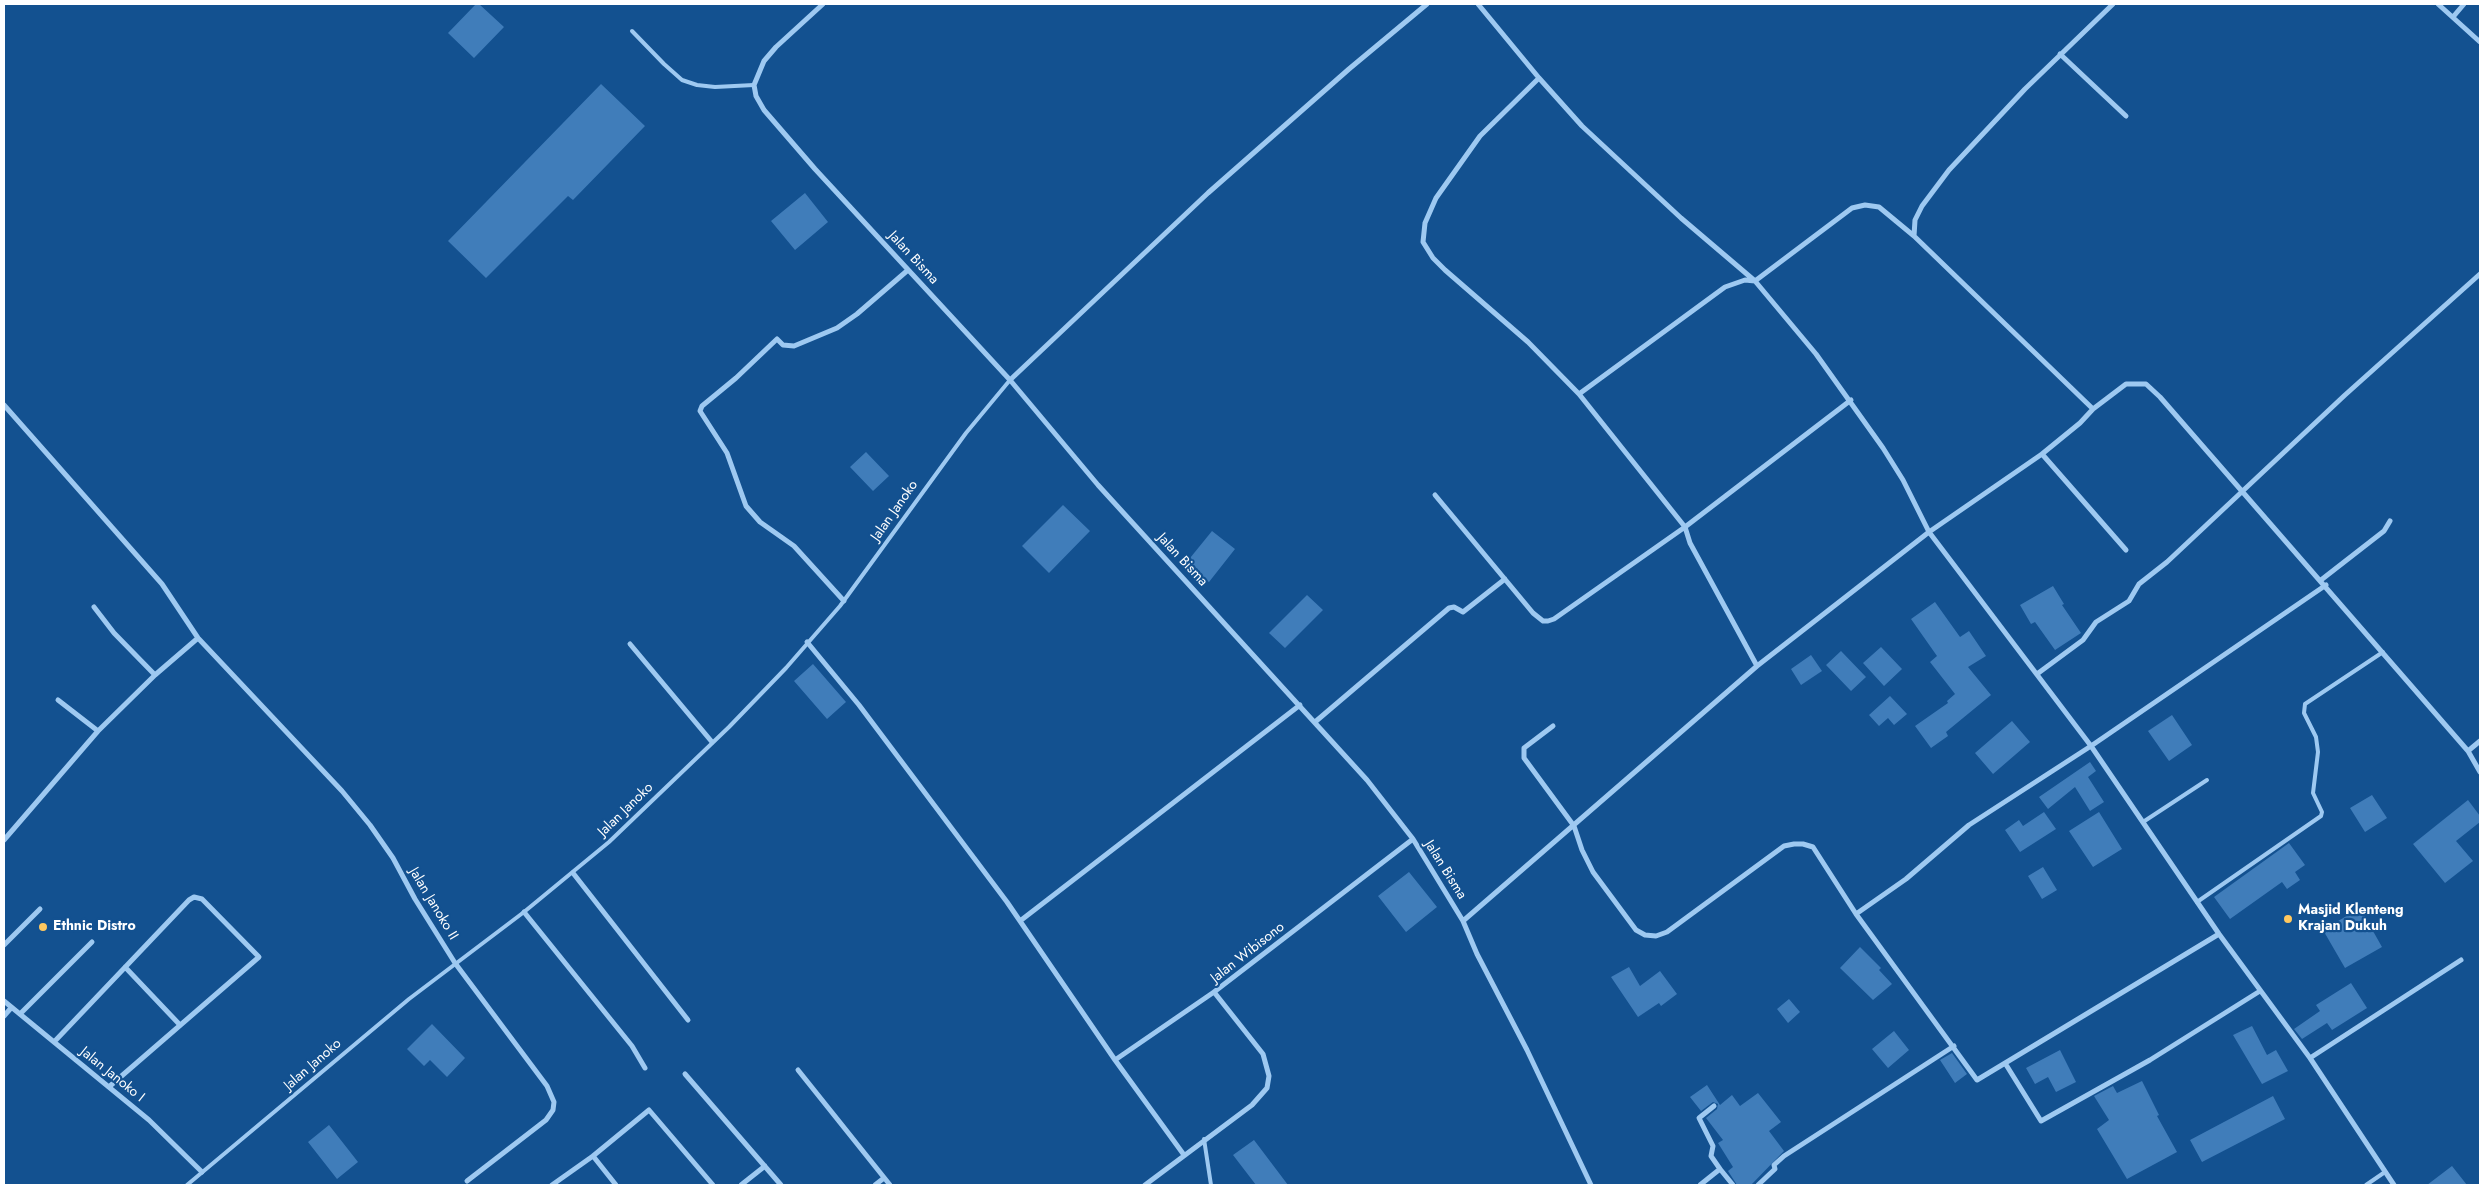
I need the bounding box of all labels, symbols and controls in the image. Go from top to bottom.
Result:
street label: Jalan Bisma [884,228,942,288]
street label: Jalan Janoko [868,477,922,545]
street label: Jalan Bisma [1153,530,1211,590]
street label: Jalan Janoko [595,780,657,840]
street label: Jalan Bisma [1420,837,1470,903]
street label: Jalan Janoko II [405,865,461,943]
place label: Masjid Klenteng Krajan Dukuh [2298,903,2404,936]
marker: Masjid Klenteng Krajan Dukuh [2282,913,2294,925]
place label: Ethnic Distro [53,919,136,935]
street label: Jalan Wibisono [1208,919,1288,987]
marker: Ethnic Distro [37,921,49,933]
street label: Jalan Janoko [281,1036,345,1094]
street label: Jalan Janoko I [76,1044,148,1106]

